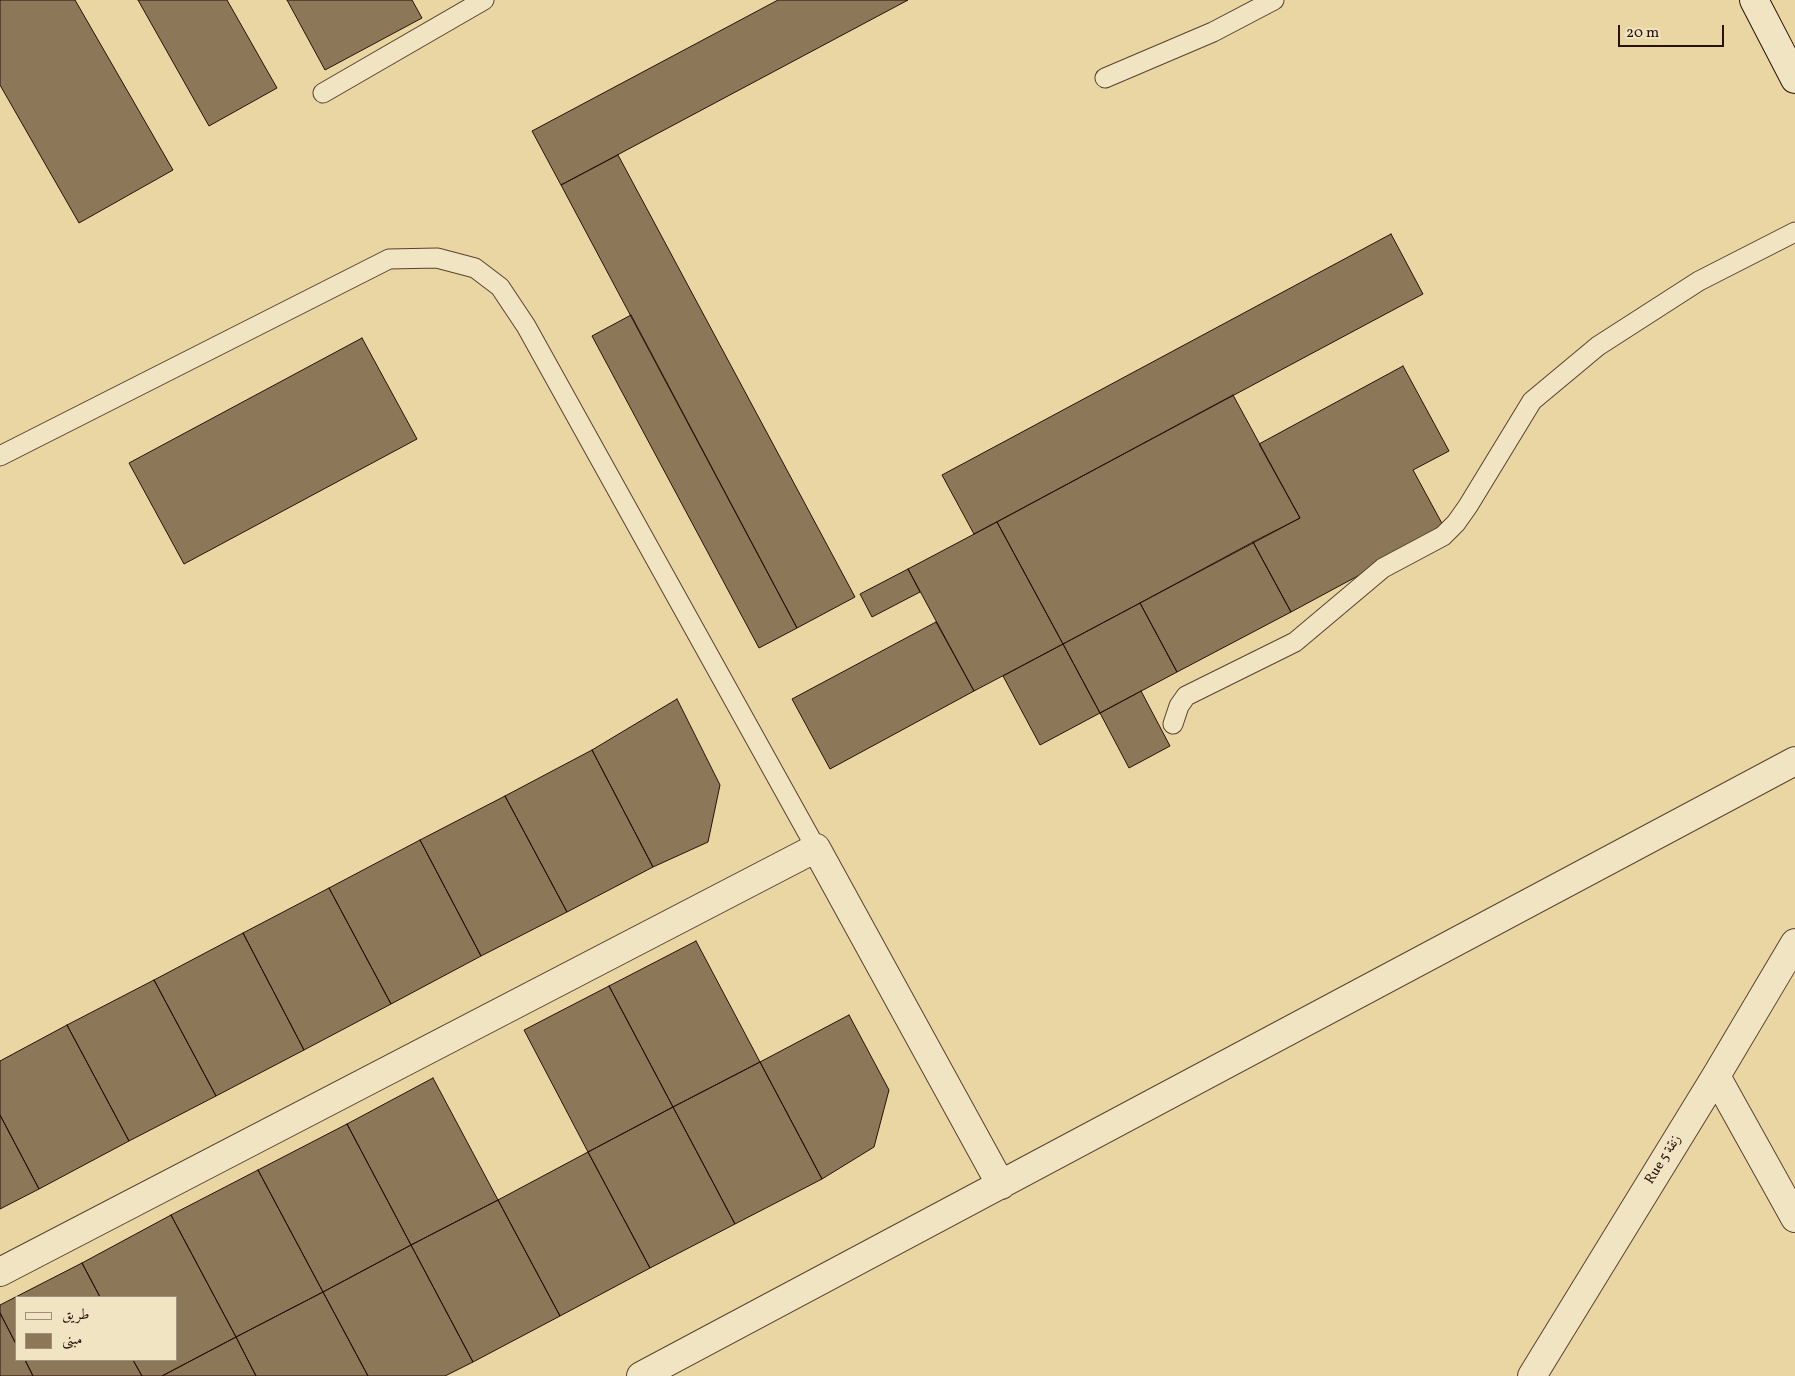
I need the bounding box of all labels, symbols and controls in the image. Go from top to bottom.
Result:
scale bar [1620,15,1726,47]
text: 20 m [1626,23,1659,44]
street label: Rue 5 زنقة [1642,1132,1686,1188]
legend [15,1296,178,1361]
text: طريق [62,1305,89,1326]
text: مبنى [62,1330,82,1351]

